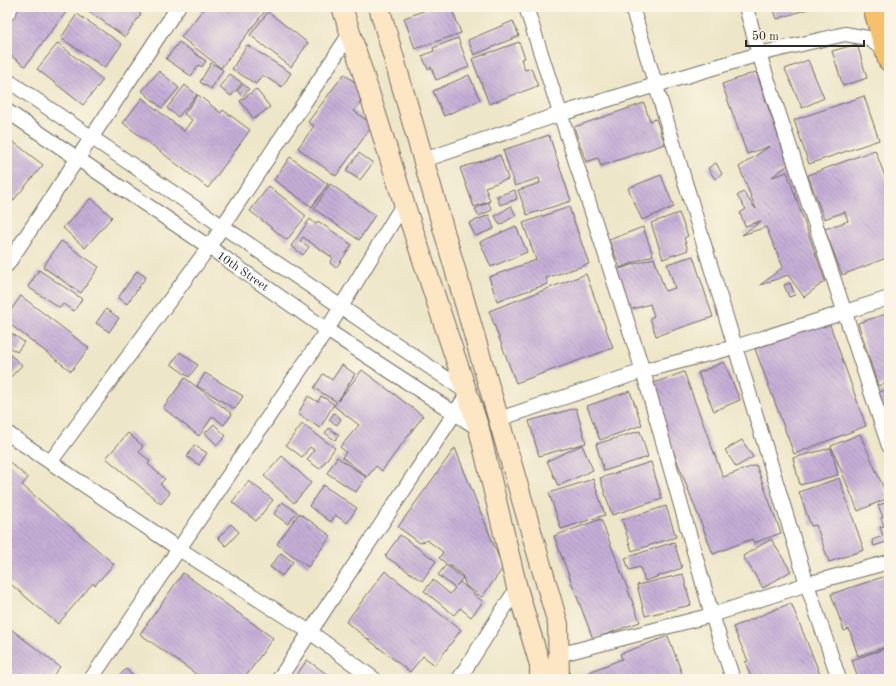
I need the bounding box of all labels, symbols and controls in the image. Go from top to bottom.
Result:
scale bar [746,22,864,48]
text: 50 m [752,30,779,43]
street label: 10th Street [214,250,270,294]

